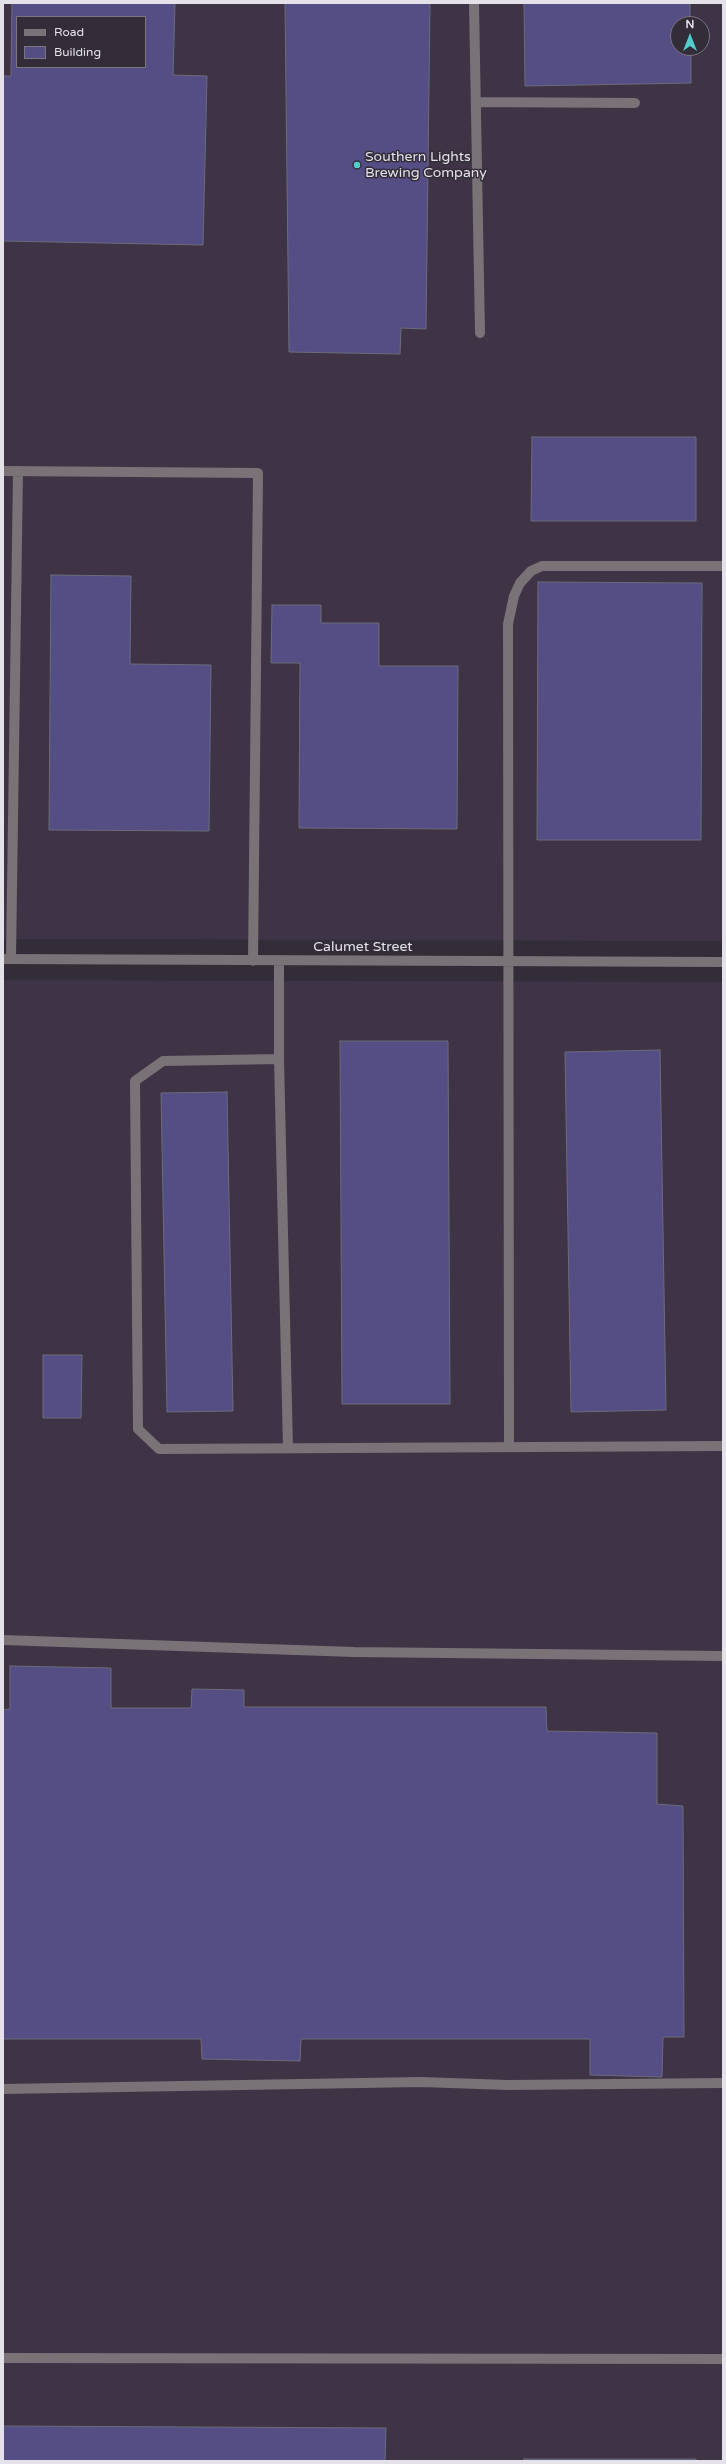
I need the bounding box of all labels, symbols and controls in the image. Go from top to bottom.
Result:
legend [16,16,146,68]
north arrow [670,16,710,56]
text: N [686,18,694,31]
text: Road [54,25,84,39]
text: Building [54,45,101,59]
place label: Southern Lights Brewing Company [365,149,487,182]
marker: Southern Lights Brewing Company [352,160,362,170]
street label: Calumet Street [313,939,413,955]

